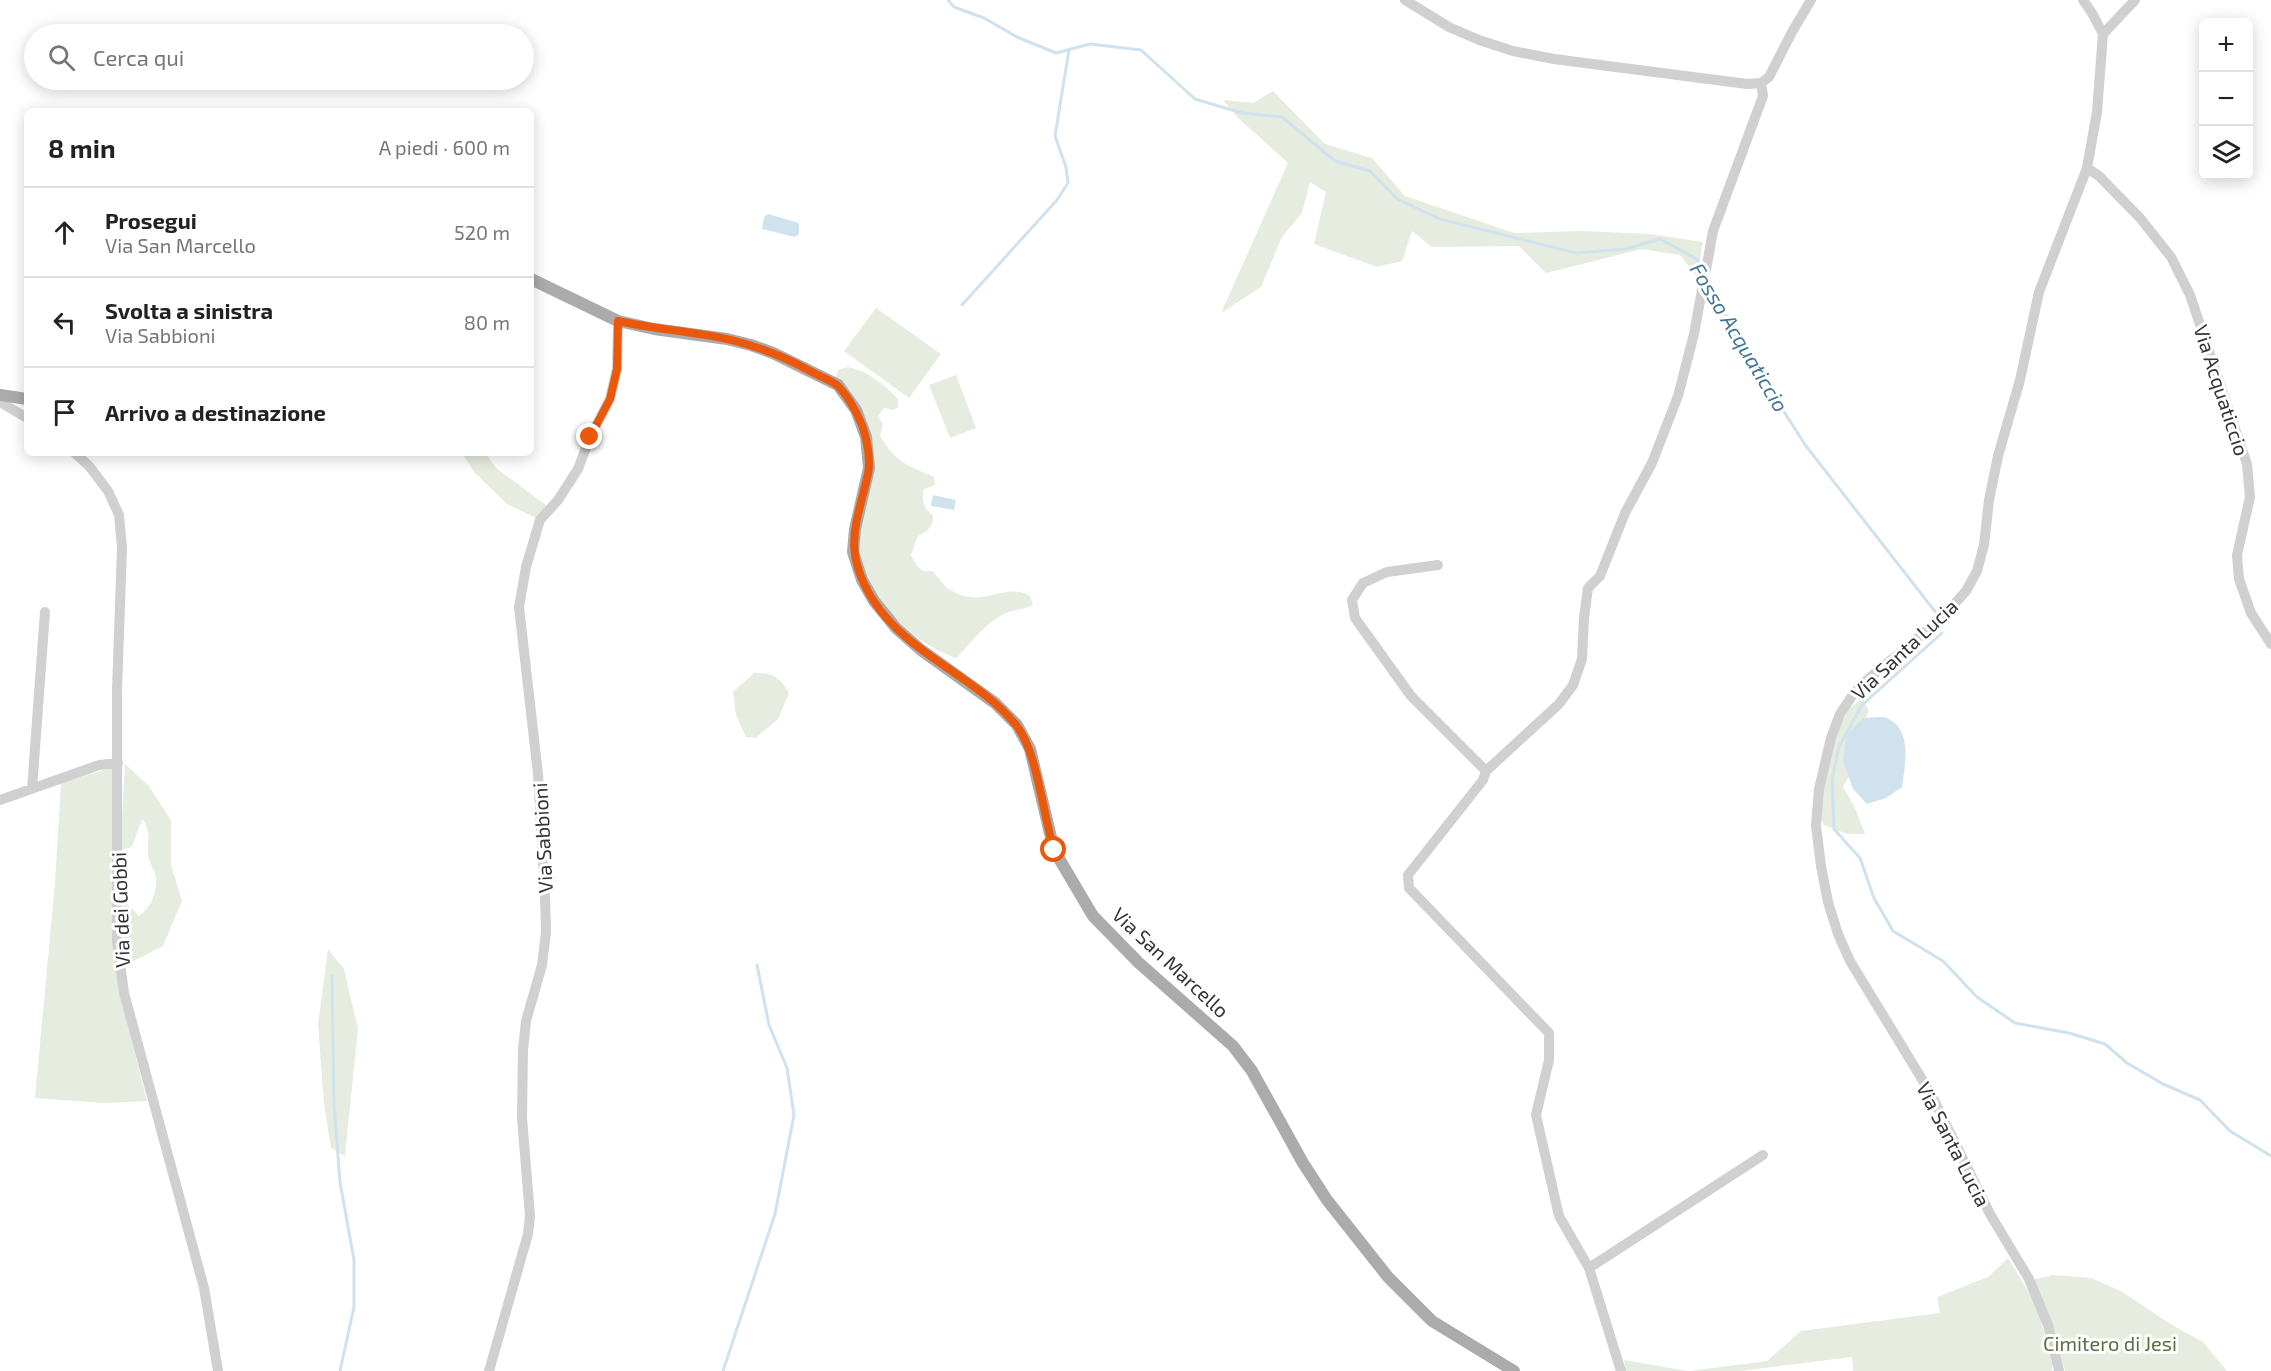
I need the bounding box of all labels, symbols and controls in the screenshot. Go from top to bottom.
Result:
map controls [2199,18,2253,180]
button: + [2199,18,2253,72]
search box [24,24,534,90]
icon: search [45,41,78,74]
text: Cerca qui [93,44,184,70]
button: − [2199,72,2253,126]
button: layers [2199,126,2253,180]
text: 8 min [48,132,116,163]
text: A piedi · 600 m [379,135,510,159]
text: Prosegui [105,207,197,233]
icon: ahead [48,216,81,249]
text: 520 m [454,220,510,244]
text: Via San Marcello [105,233,256,257]
water label: Fosso Acquaticcio [1686,258,1794,416]
text: Svolta a sinistra [105,297,273,323]
icon: left [48,306,81,339]
text: 80 m [464,310,510,334]
street label: Via Acquaticcio [2190,321,2254,459]
text: Via Sabbioni [105,323,215,347]
icon: arrive [48,396,81,429]
text: Arrivo a destinazione [105,399,326,425]
route end [576,423,602,449]
street label: Via Santa Lucia [1846,594,1962,704]
street label: Via Sabbioni [527,782,557,894]
route start [1040,836,1066,862]
street label: Via dei Gobbi [106,852,134,968]
street label: Via San Marcello [1108,902,1234,1022]
street label: Via Santa Lucia [1912,1078,1996,1210]
park label: Cimitero di Jesi [2043,1331,2177,1355]

